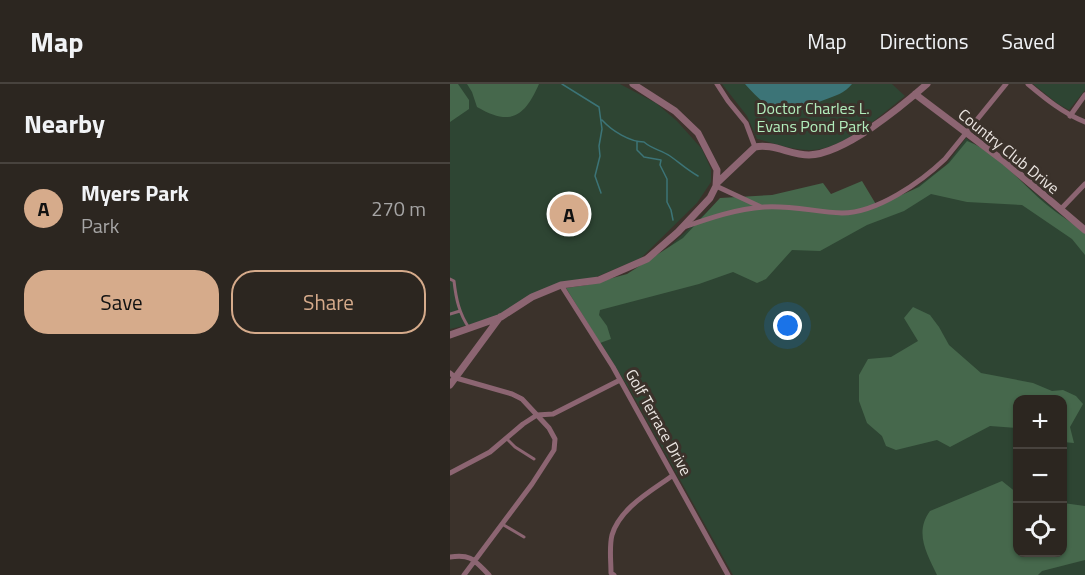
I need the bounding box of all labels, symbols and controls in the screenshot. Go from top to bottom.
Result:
text: Map [30,20,84,63]
text: Map [807,25,847,57]
text: Directions [880,25,969,57]
text: Saved [1002,25,1055,57]
park label: Doctor Charles L. Evans Pond Park [756,96,870,138]
street label: Country Club Drive [953,103,1065,199]
text: Nearby [24,104,105,143]
text: Myers Park [81,176,189,210]
pin: A [550,192,588,236]
text: A [37,193,50,224]
text: 270 m [371,193,426,224]
text: Park [81,210,119,241]
button: Save [24,270,219,334]
button: Share [231,270,426,334]
your location [773,311,802,340]
street label: Golf Terrace Drive [620,364,698,480]
map controls [1013,395,1067,557]
button: + [1013,395,1067,449]
button: − [1013,449,1067,503]
button: locate [1013,503,1067,557]

